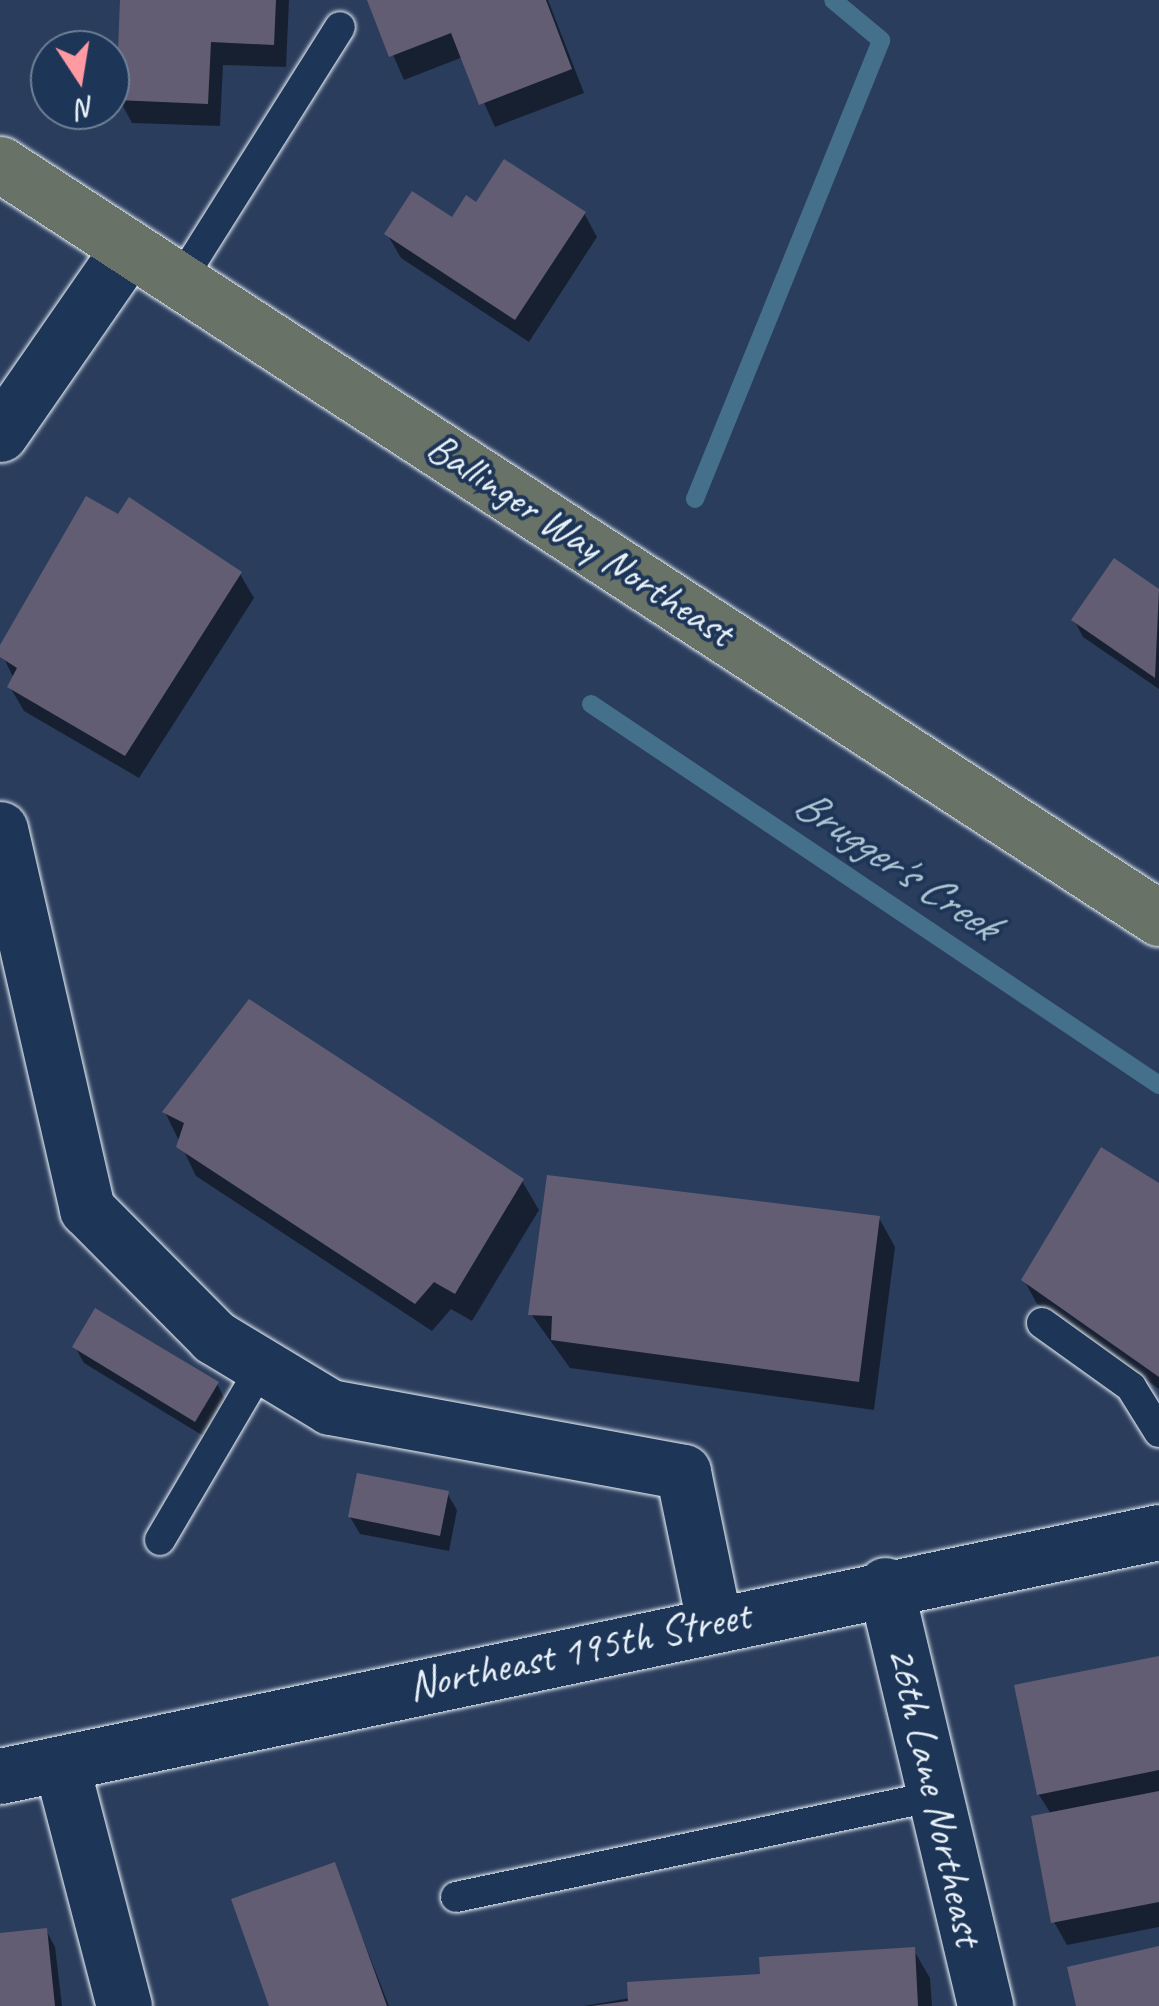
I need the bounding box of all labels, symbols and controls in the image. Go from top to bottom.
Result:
north arrow [30,30,130,130]
text: N [74,89,98,127]
street label: Ballinger Way Northeast [418,422,742,658]
water label: Brugger's Creek [784,776,1008,952]
street label: Northeast 195th Street [403,1590,755,1712]
street label: 26th Lane Northeast [876,1641,994,1951]

